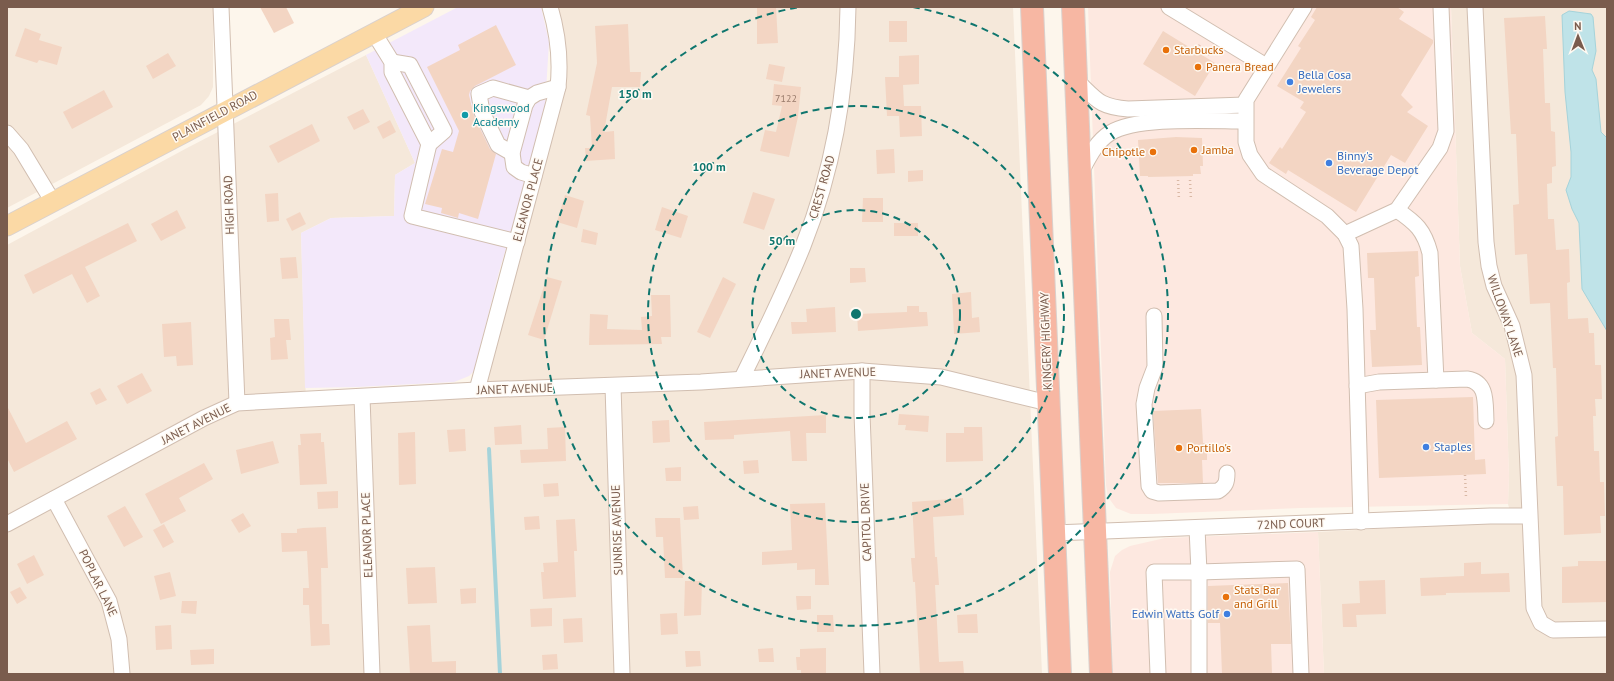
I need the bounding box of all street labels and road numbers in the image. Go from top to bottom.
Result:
street label: PLAINFIELD ROAD [170,87,260,144]
street label: CREST ROAD [805,153,838,220]
street label: ELEANOR PLACE [509,157,546,243]
street label: HIGH ROAD [220,175,237,235]
street label: WILLOWAY LANE [1484,273,1527,359]
street label: KINGERY HIGHWAY [1036,291,1055,390]
street label: JANET AVENUE [799,364,876,381]
street label: JANET AVENUE [476,380,553,397]
street label: JANET AVENUE [158,400,233,448]
street label: CAPITOL DRIVE [857,482,874,562]
street label: SUNRISE AVENUE [607,484,626,576]
street label: ELEANOR PLACE [358,492,375,578]
street label: 72ND COURT [1257,515,1325,532]
street label: POPLAR LANE [76,547,121,619]

